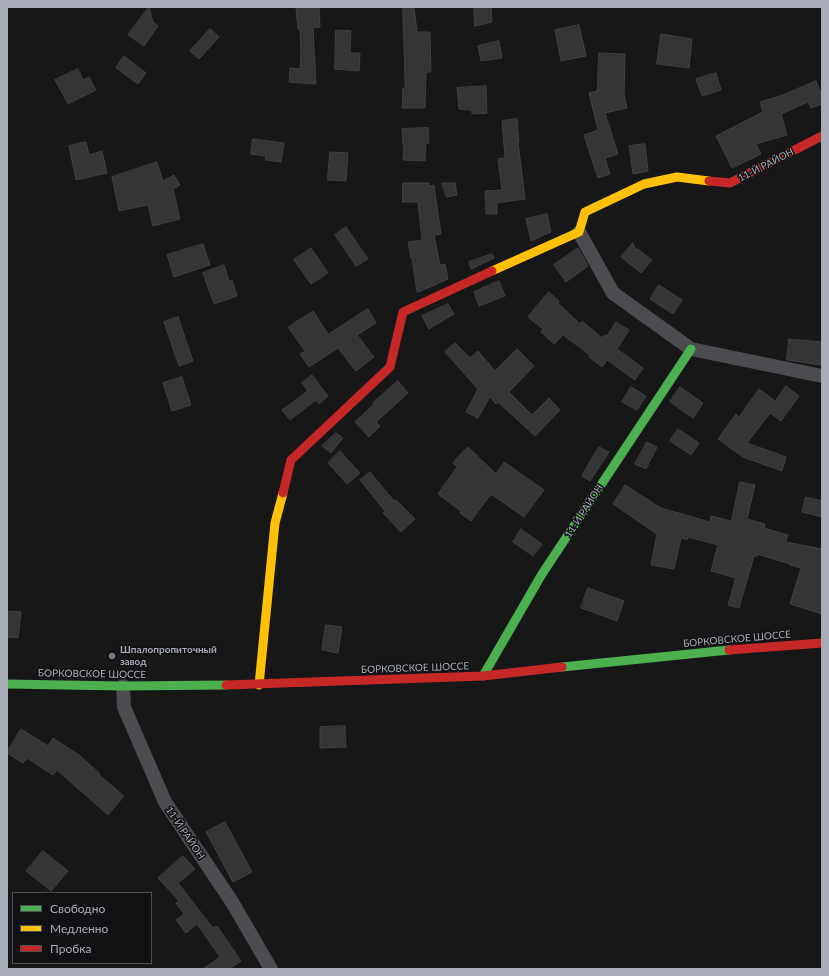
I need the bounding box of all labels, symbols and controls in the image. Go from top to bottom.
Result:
street label: 11-Й РАЙОН [736,146,796,184]
street label: 11-Й РАЙОН [562,482,606,540]
street label: БОРКОВСКОЕ ШОССЕ [683,628,791,650]
place label: Шпалопропиточный завод [120,644,217,668]
marker: Шпалопропиточный завод [107,651,117,661]
street label: БОРКОВСКОЕ ШОССЕ [361,660,469,676]
street label: БОРКОВСКОЕ ШОССЕ [38,667,146,681]
street label: 11-Й РАЙОН [163,804,207,862]
legend [12,892,152,964]
text: Свободно [50,901,105,916]
text: Медленно [50,921,108,936]
text: Пробка [50,941,91,956]

